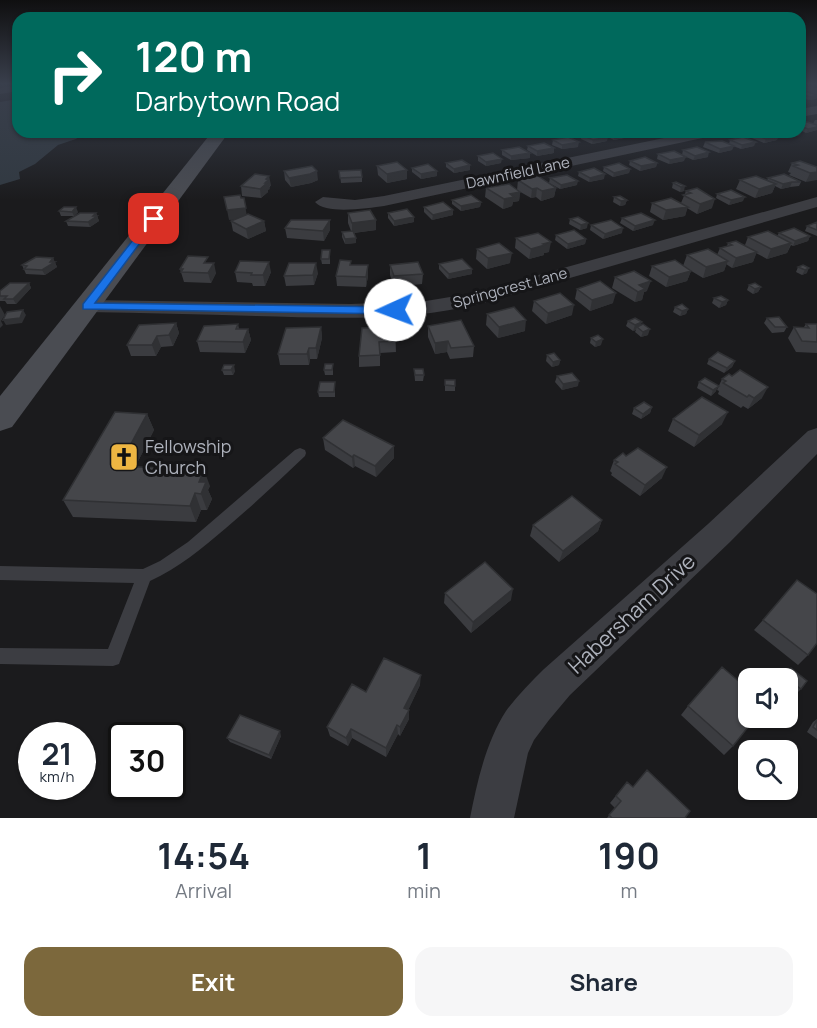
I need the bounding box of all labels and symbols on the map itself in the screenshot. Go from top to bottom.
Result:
street label: Dawnfield Lane [464,151,572,194]
pin [128,193,179,244]
street label: Springcrest Lane [450,262,570,313]
position arrow [363,278,427,342]
place label: Fellowship Church [145,434,231,479]
church icon: Fellowship Church [108,441,140,473]
street label: Habersham Drive [562,547,701,679]
speed limit sign: 30 [108,722,186,800]

